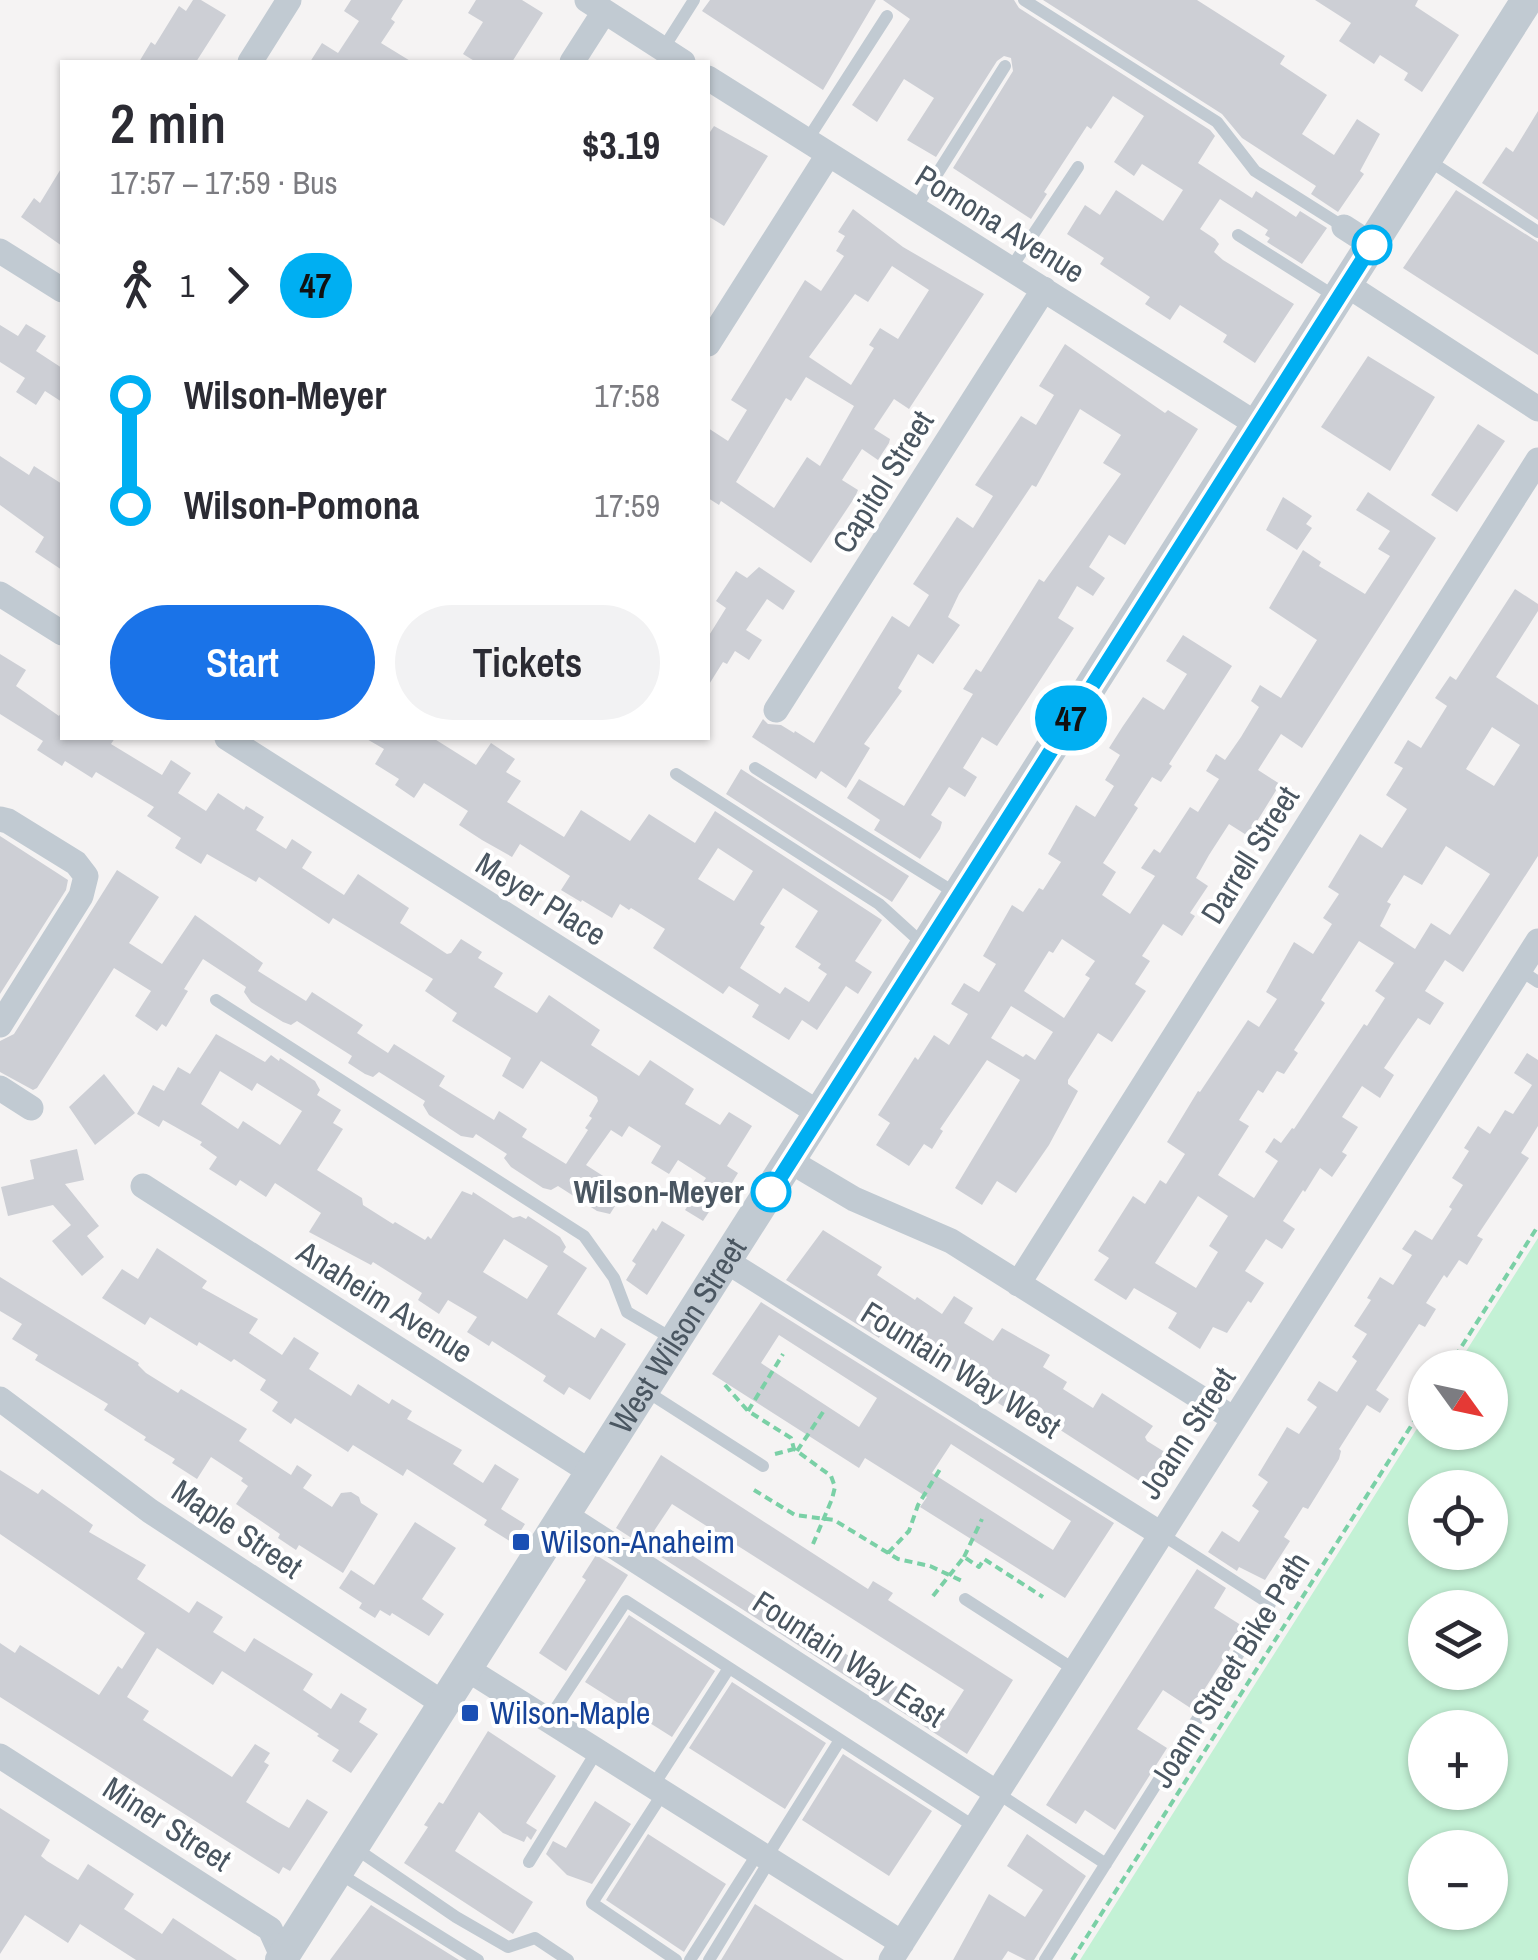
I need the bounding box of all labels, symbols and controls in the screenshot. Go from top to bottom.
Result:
text: 2 min [110,86,226,160]
text: $3.19 [582,120,660,171]
street label: Pomona Avenue [907,154,1093,293]
text: 17:57 – 17:59 · Bus [110,161,338,204]
unlabelled marker [1353,226,1391,264]
icon: walk [110,258,165,313]
icon: forward [210,258,265,313]
text: 47 [300,262,332,309]
text: 1 [180,264,195,307]
text: Wilson-Meyer [184,370,386,421]
text: 17:58 [594,374,660,417]
street label: Capitol Street [822,402,943,561]
text: Wilson-Pomona [184,480,419,531]
text: 17:59 [594,484,660,527]
button: Start [110,605,375,720]
button: Tickets [395,605,660,720]
line badge: 47 [1026,686,1116,750]
text: 47 [1055,695,1087,742]
street label: Darrell Street [1190,778,1309,932]
street label: Meyer Place [468,842,614,955]
place label: Wilson-Meyer [574,1170,745,1213]
marker: Wilson-Meyer [752,1173,790,1211]
street label: West Wilson Street [599,1229,756,1441]
street label: Anaheim Avenue [288,1230,481,1373]
street label: Fountain Way West [853,1291,1069,1448]
north arrow [1408,1350,1508,1450]
map controls [1408,1350,1508,1930]
street label: Joann Street [1128,1359,1245,1507]
street label: Maple Street [164,1469,311,1588]
button: locate [1408,1470,1508,1570]
place label: Wilson-Anaheim [541,1520,735,1563]
marker: Wilson-Anaheim [510,1531,532,1553]
street label: Joann Street Bike Path [1140,1544,1319,1796]
street label: Fountain Way East [745,1580,954,1737]
button: layers [1408,1590,1508,1690]
place label: Wilson-Maple [490,1691,650,1734]
marker: Wilson-Maple [459,1702,481,1724]
button: + [1408,1710,1508,1810]
street label: Miner Street [95,1766,240,1881]
button: − [1408,1830,1508,1930]

